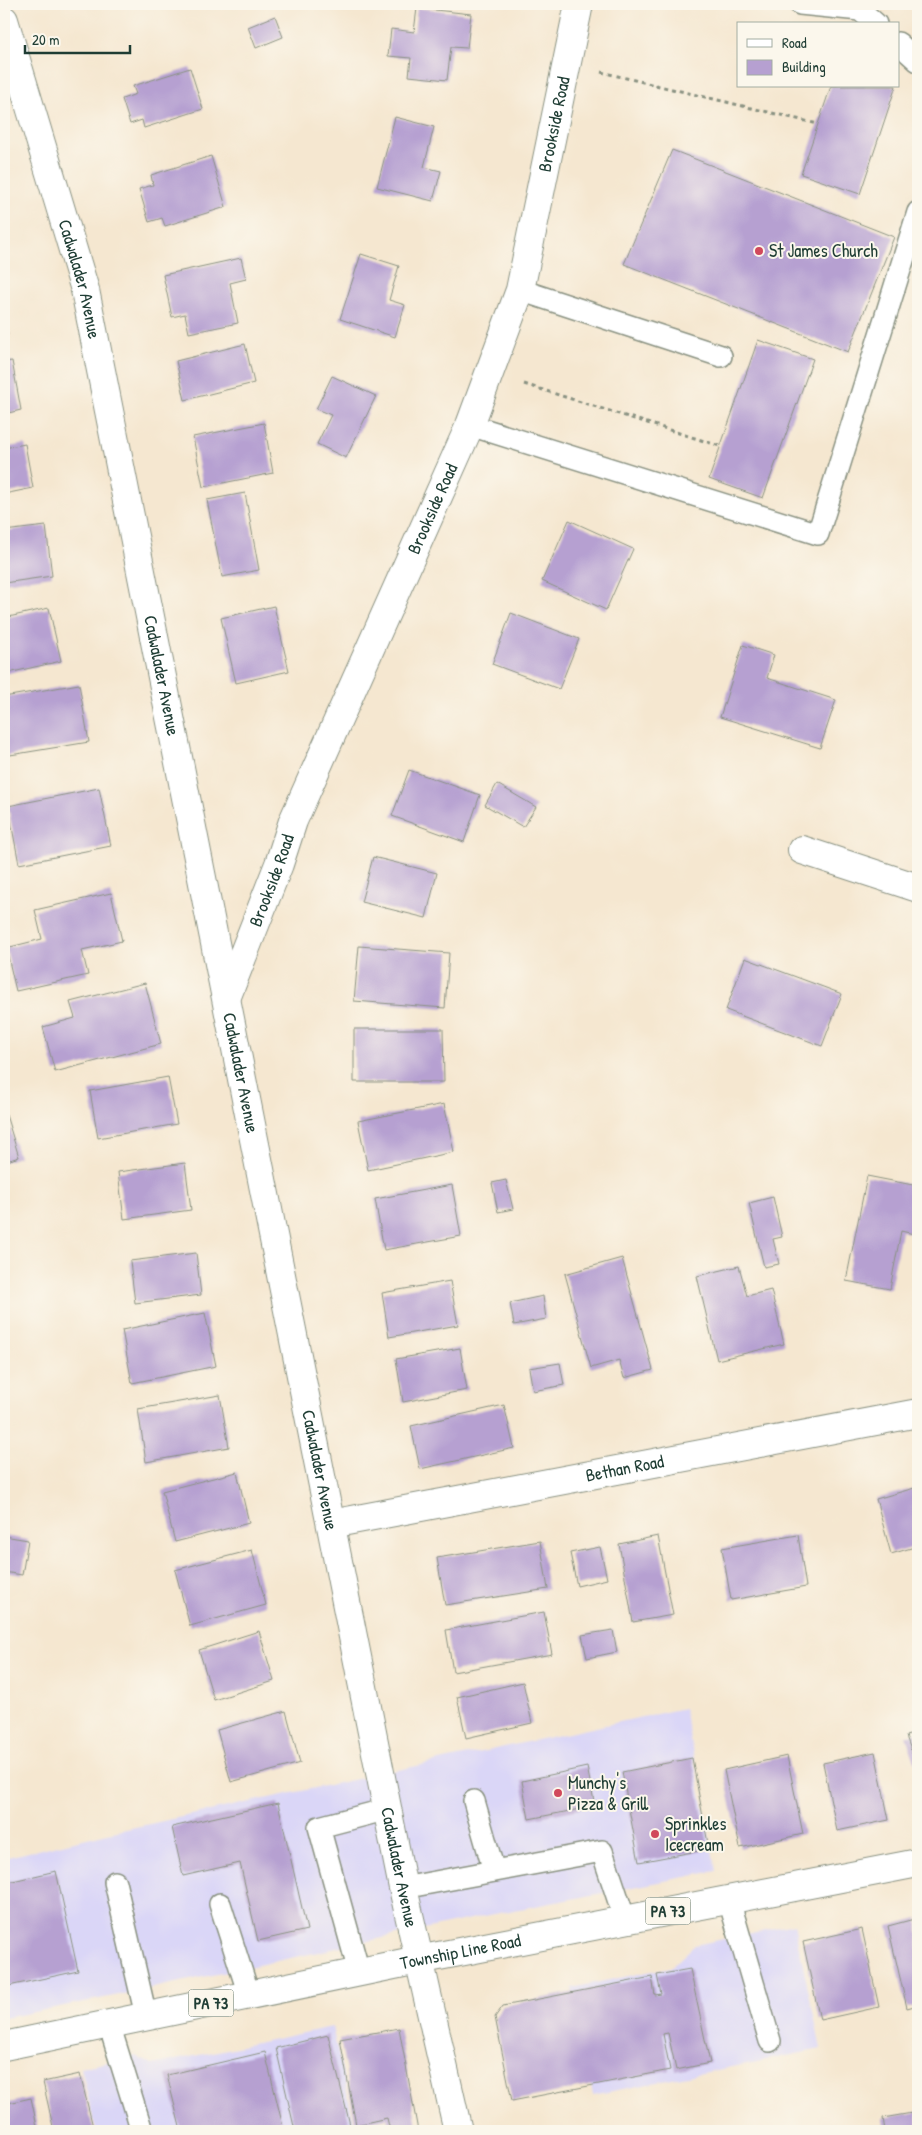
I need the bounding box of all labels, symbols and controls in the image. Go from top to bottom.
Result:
scale bar [25,22,130,54]
legend [737,22,900,88]
text: 20 m [32,29,59,50]
text: Road [782,32,807,53]
text: Building [782,56,826,77]
street label: Brookside Road [532,74,576,174]
street label: Cadwalader Avenue [53,216,107,341]
place label: St James Church [769,238,878,263]
marker: St James Church [753,245,765,257]
street label: Brookside Road [401,459,463,558]
street label: Cadwalader Avenue [138,613,186,738]
street label: Brookside Road [243,831,300,930]
street label: Cadwalader Avenue [217,1010,265,1135]
street label: Cadwalader Avenue [296,1408,344,1532]
street label: Bethan Road [584,1448,666,1488]
place label: Munchy's Pizza & Grill [568,1770,649,1816]
marker: Munchy's Pizza & Grill [552,1787,564,1799]
street label: Cadwalader Avenue [375,1805,424,1930]
place label: Sprinkles Icecream [665,1811,726,1857]
marker: Sprinkles Icecream [649,1828,661,1840]
road number: PA 73 [646,1898,690,1924]
street label: Township Line Road [398,1927,523,1975]
road number: PA 73 [188,1990,234,2016]

